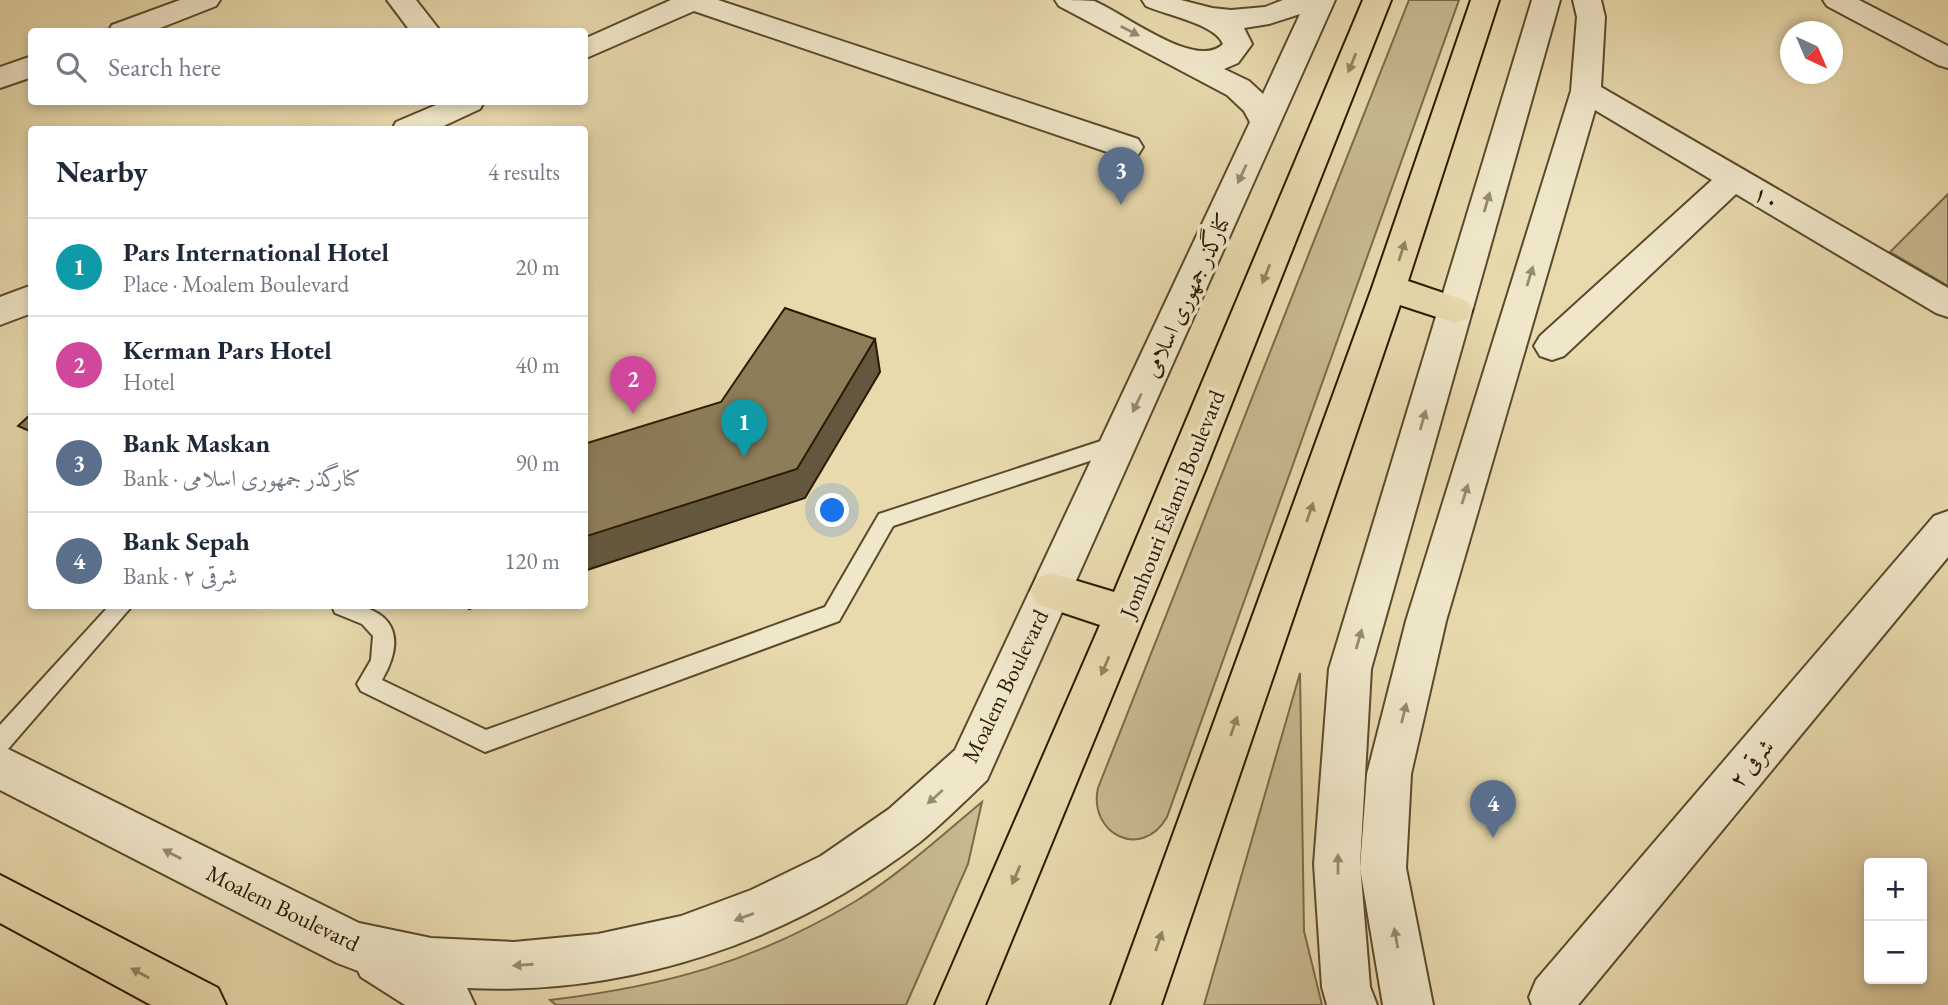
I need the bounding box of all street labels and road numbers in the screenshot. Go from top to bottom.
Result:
street label: ۱۰ [1748,177,1786,217]
street label: کنارگذر جمهوری اسلامی [1135,208,1238,382]
street label: Jomhouri Eslami Boulevard [1112,385,1232,624]
street label: Moalem Boulevard [955,604,1055,768]
street label: ۲ شرقی [1722,732,1781,794]
street label: Moalem Boulevard [201,858,365,958]

